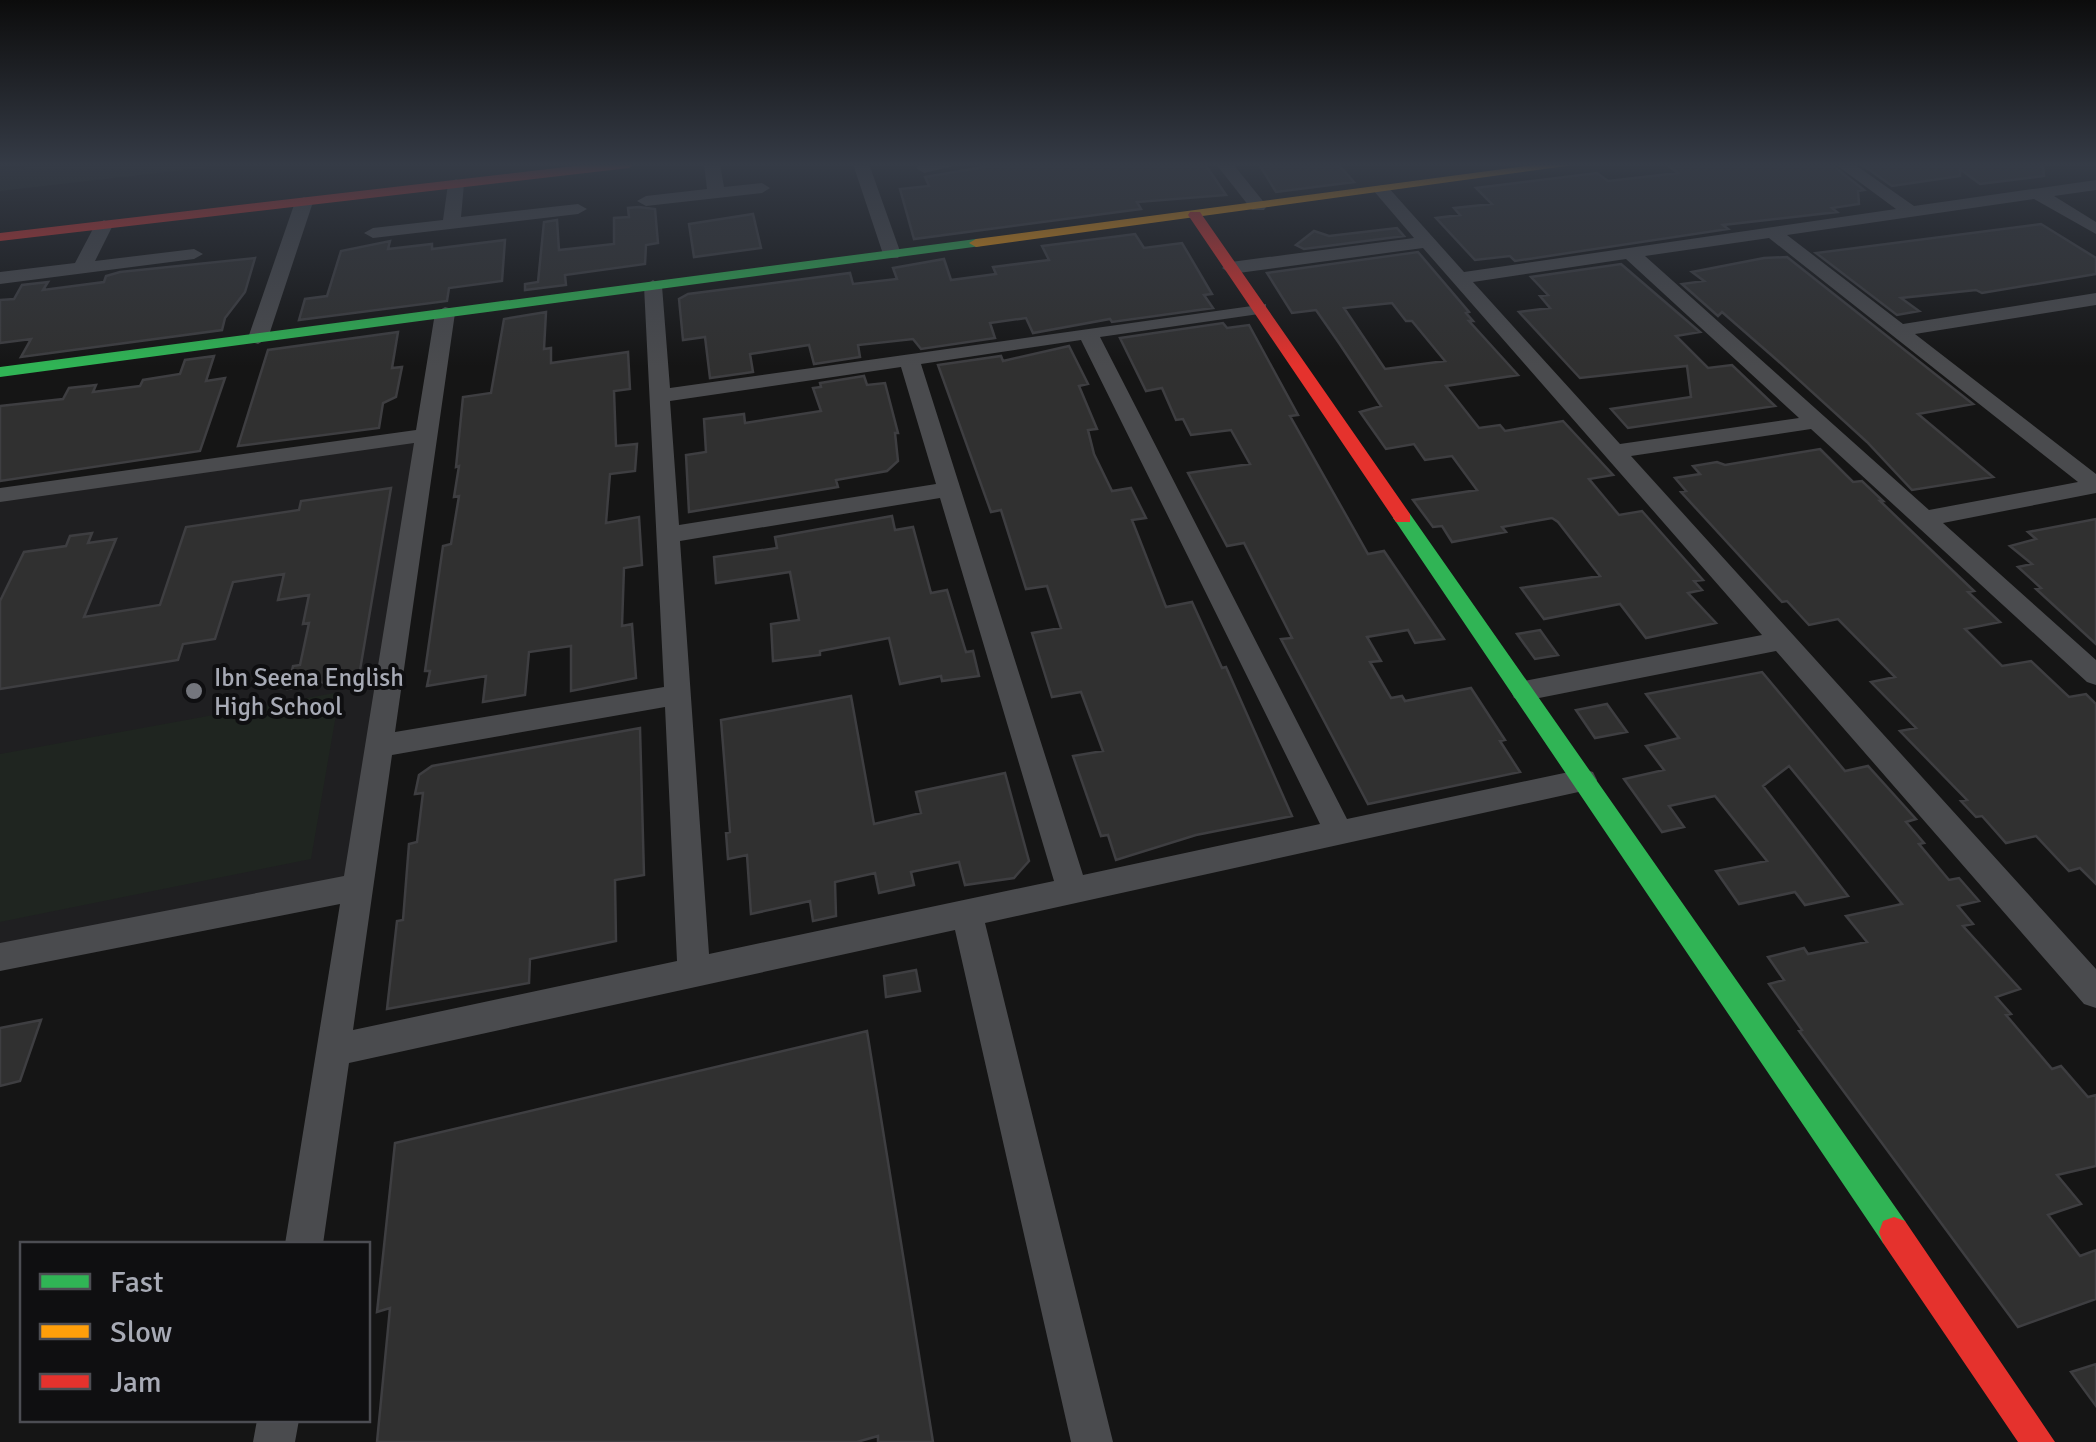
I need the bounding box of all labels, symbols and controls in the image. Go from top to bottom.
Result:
place label: Ibn Seena English High School [214,662,404,722]
marker: Ibn Seena English High School [183,680,205,702]
legend [20,1242,370,1422]
text: Fast [110,1264,163,1301]
text: Slow [110,1314,172,1351]
text: Jam [110,1364,162,1401]

